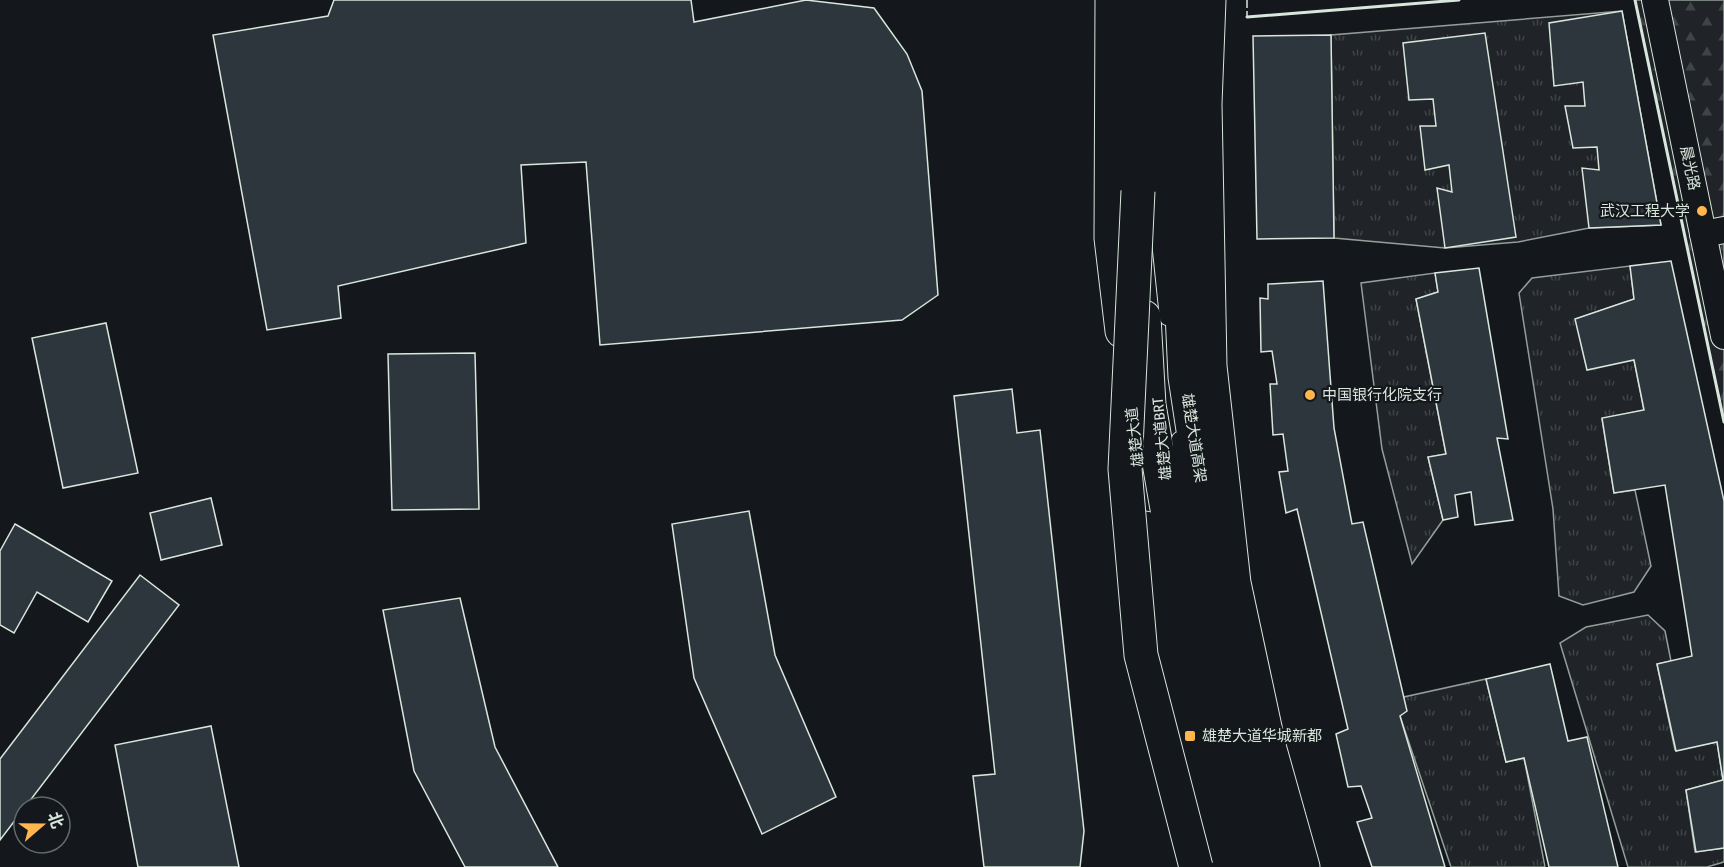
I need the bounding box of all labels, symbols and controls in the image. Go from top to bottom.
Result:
street label: 晨光路 [1677,144,1703,192]
place label: 武汉工程大学 [1600,202,1690,220]
marker: 武汉工程大学 [1695,204,1709,218]
place label: 中国银行化院支行 [1322,386,1442,404]
marker: 中国银行化院支行 [1303,388,1317,402]
street label: 雄楚大道高架 [1178,392,1210,484]
street label: 雄楚大道BRT [1149,397,1175,481]
street label: 雄楚大道 [1122,406,1148,468]
place label: 雄楚大道华城新都 [1202,727,1322,745]
marker: 雄楚大道华城新都 [1183,729,1197,743]
north arrow [12,795,72,855]
text: 北 [44,809,67,831]

